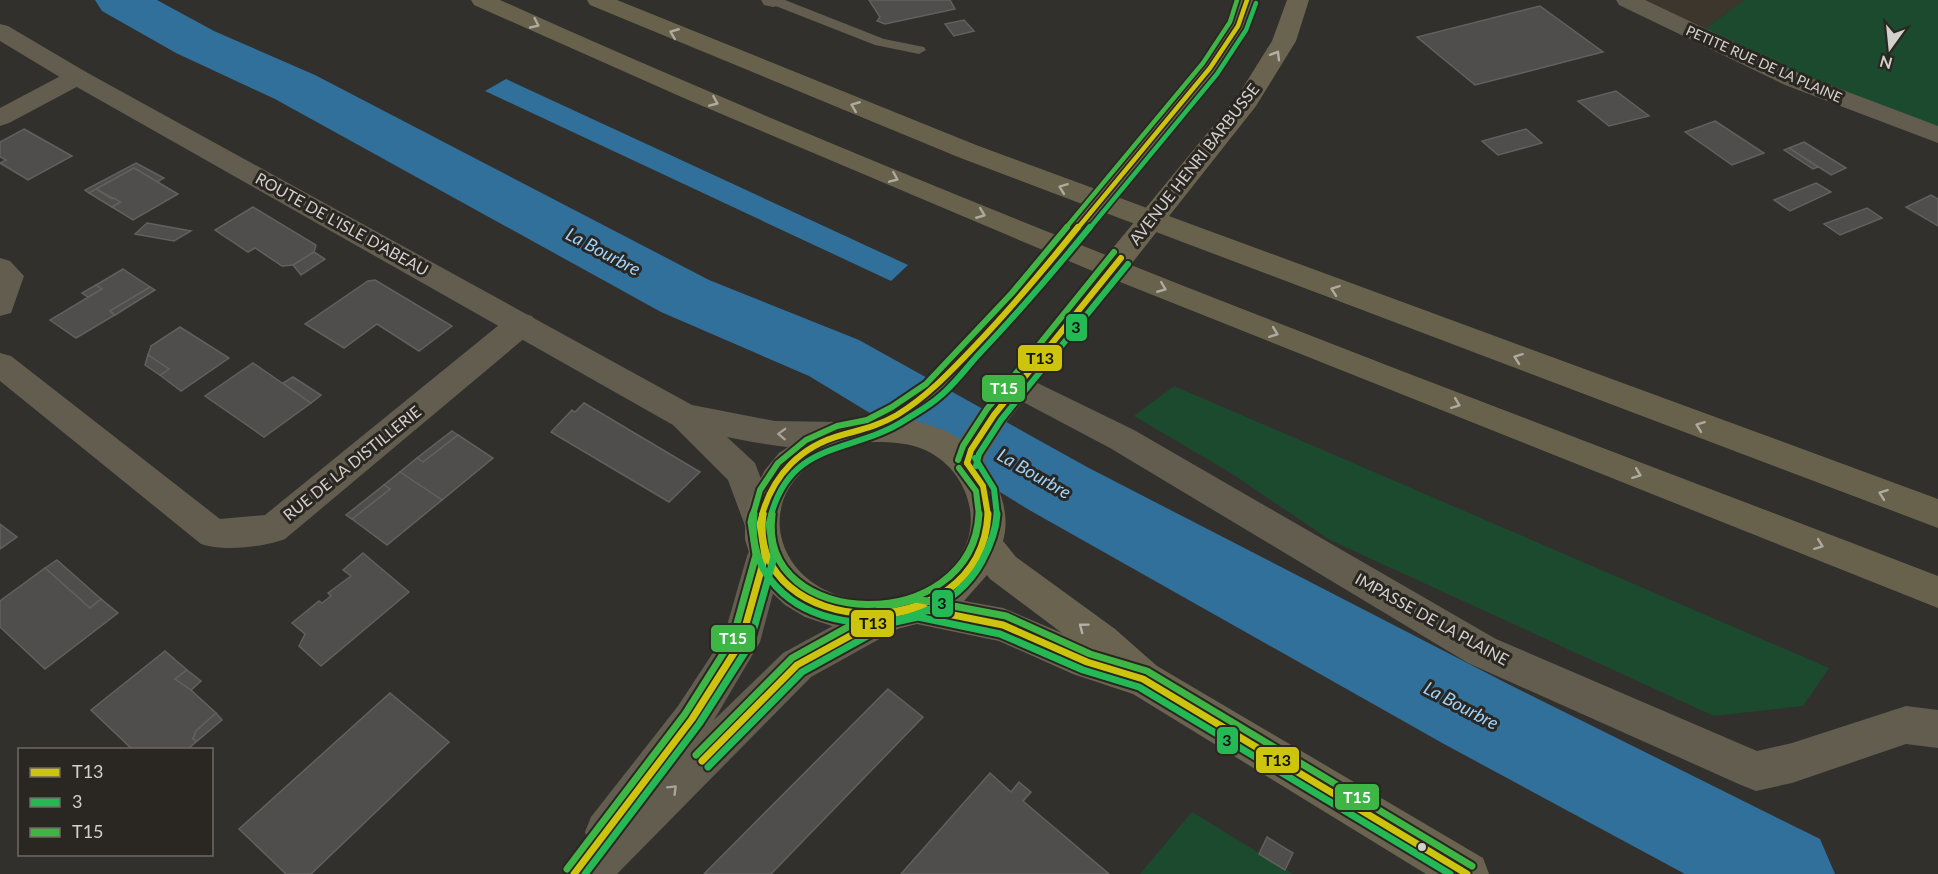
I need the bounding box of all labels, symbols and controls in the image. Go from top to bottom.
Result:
one-way arrow [529,17,540,29]
north arrow [1860,18,1920,78]
street label: PETITE RUE DE LA PLAINE [1683,21,1845,106]
one-way arrow [669,28,680,40]
one-way arrow [1268,51,1280,61]
text: N [1878,52,1894,74]
street label: AVENUE HENRI BARBUSSE [1125,79,1262,248]
one-way arrow [708,95,719,107]
one-way arrow [850,101,861,113]
street label: ROUTE DE L'ISLE D'ABEAU [253,168,432,279]
one-way arrow [887,171,898,183]
one-way arrow [1058,182,1069,195]
one-way arrow [975,207,986,219]
water label: La Bourbre [562,222,645,280]
one-way arrow [1155,281,1166,293]
one-way arrow [1330,285,1341,298]
line badge: 3 [1065,313,1088,342]
text: 3 [1071,317,1081,336]
one-way arrow [1268,326,1279,338]
line badge: T13 [1017,344,1063,372]
text: T13 [1026,348,1054,367]
one-way arrow [1513,353,1523,366]
line badge: T15 [981,374,1026,403]
text: T15 [990,378,1018,397]
one-way arrow [1450,396,1461,409]
street label: RUE DE LA DISTILLERIE [279,401,424,524]
one-way arrow [1696,421,1707,433]
one-way arrow [777,428,786,440]
water label: La Bourbre [994,443,1075,503]
one-way arrow [1632,467,1642,480]
one-way arrow [1878,489,1889,501]
one-way arrow [1813,538,1824,550]
street label: IMPASSE DE LA PLAINE [1352,568,1512,669]
line badge: 3 [931,589,954,618]
text: 3 [937,593,947,612]
line badge: T13 [850,609,895,638]
text: T13 [859,613,887,632]
line badge: T15 [710,624,756,653]
one-way arrow [1078,624,1089,635]
text: T15 [719,628,747,647]
water label: La Bourbre [1420,676,1503,734]
line badge: 3 [1216,726,1239,755]
text: 3 [1222,730,1232,749]
line badge: T13 [1255,746,1300,774]
legend [18,748,213,856]
text: T13 [1263,750,1291,769]
text: T13 [72,760,104,782]
line badge: T15 [1334,783,1380,811]
one-way arrow [666,786,677,797]
text: T15 [1343,787,1371,806]
text: 3 [72,790,82,812]
text: T15 [72,820,104,842]
unlabelled marker [1416,841,1428,853]

